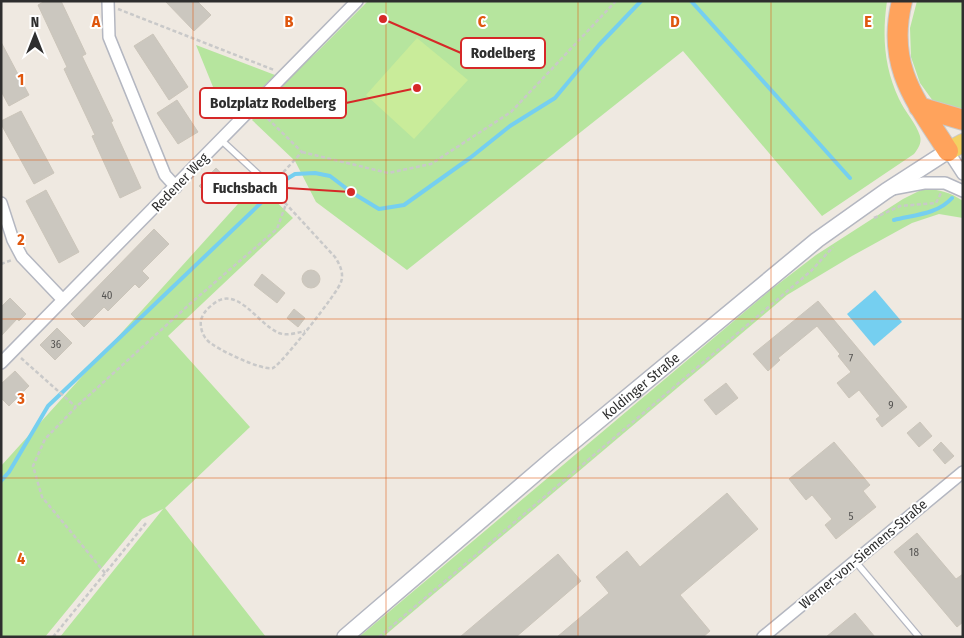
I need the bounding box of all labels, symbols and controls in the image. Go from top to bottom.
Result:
north arrow [10,10,60,60]
text: A [91,12,101,31]
text: B [285,12,294,31]
text: C [478,12,487,31]
text: D [670,12,680,31]
text: E [864,12,872,31]
text: N [31,14,39,31]
callout: Rodelberg [461,38,545,68]
text: Rodelberg [471,44,536,62]
text: 1 [18,70,24,89]
callout: Bolzplatz Rodelberg [200,88,346,118]
text: Bolzplatz Rodelberg [210,94,336,112]
street label: Redener Weg [148,149,213,215]
callout: Fuchsbach [202,173,287,203]
text: Fuchsbach [213,179,277,197]
text: 2 [16,230,25,249]
house number: 40 [101,289,113,302]
house number: 36 [51,338,62,351]
street label: Koldinger Straße [599,349,683,423]
house number: 7 [849,352,854,365]
text: 3 [16,389,25,408]
house number: 9 [888,399,894,412]
street label: Werner-von-Siemens-Straße [796,496,931,613]
house number: 5 [848,510,854,523]
house number: 18 [909,546,919,559]
text: 4 [17,549,25,568]

